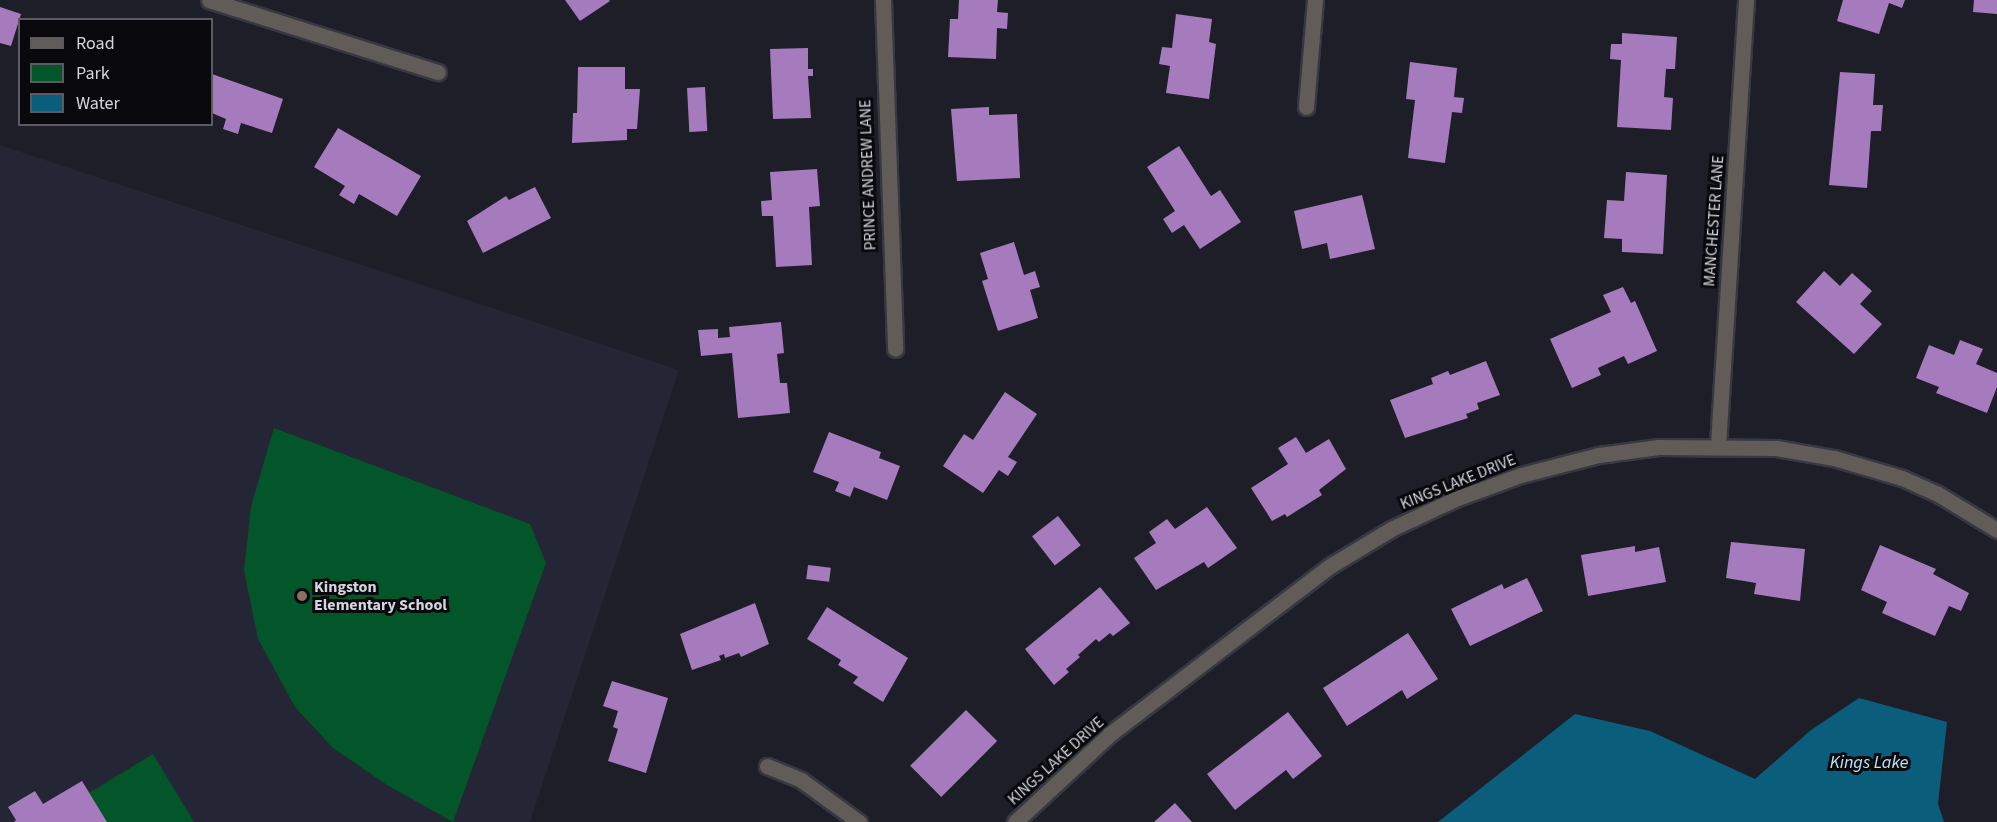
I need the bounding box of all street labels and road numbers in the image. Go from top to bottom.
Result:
street label: PRINCE ANDREW LANE [856,99,880,251]
street label: MANCHESTER LANE [1700,155,1728,287]
street label: KINGS LAKE DRIVE [1398,450,1518,514]
street label: KINGS LAKE DRIVE [1004,713,1108,809]

